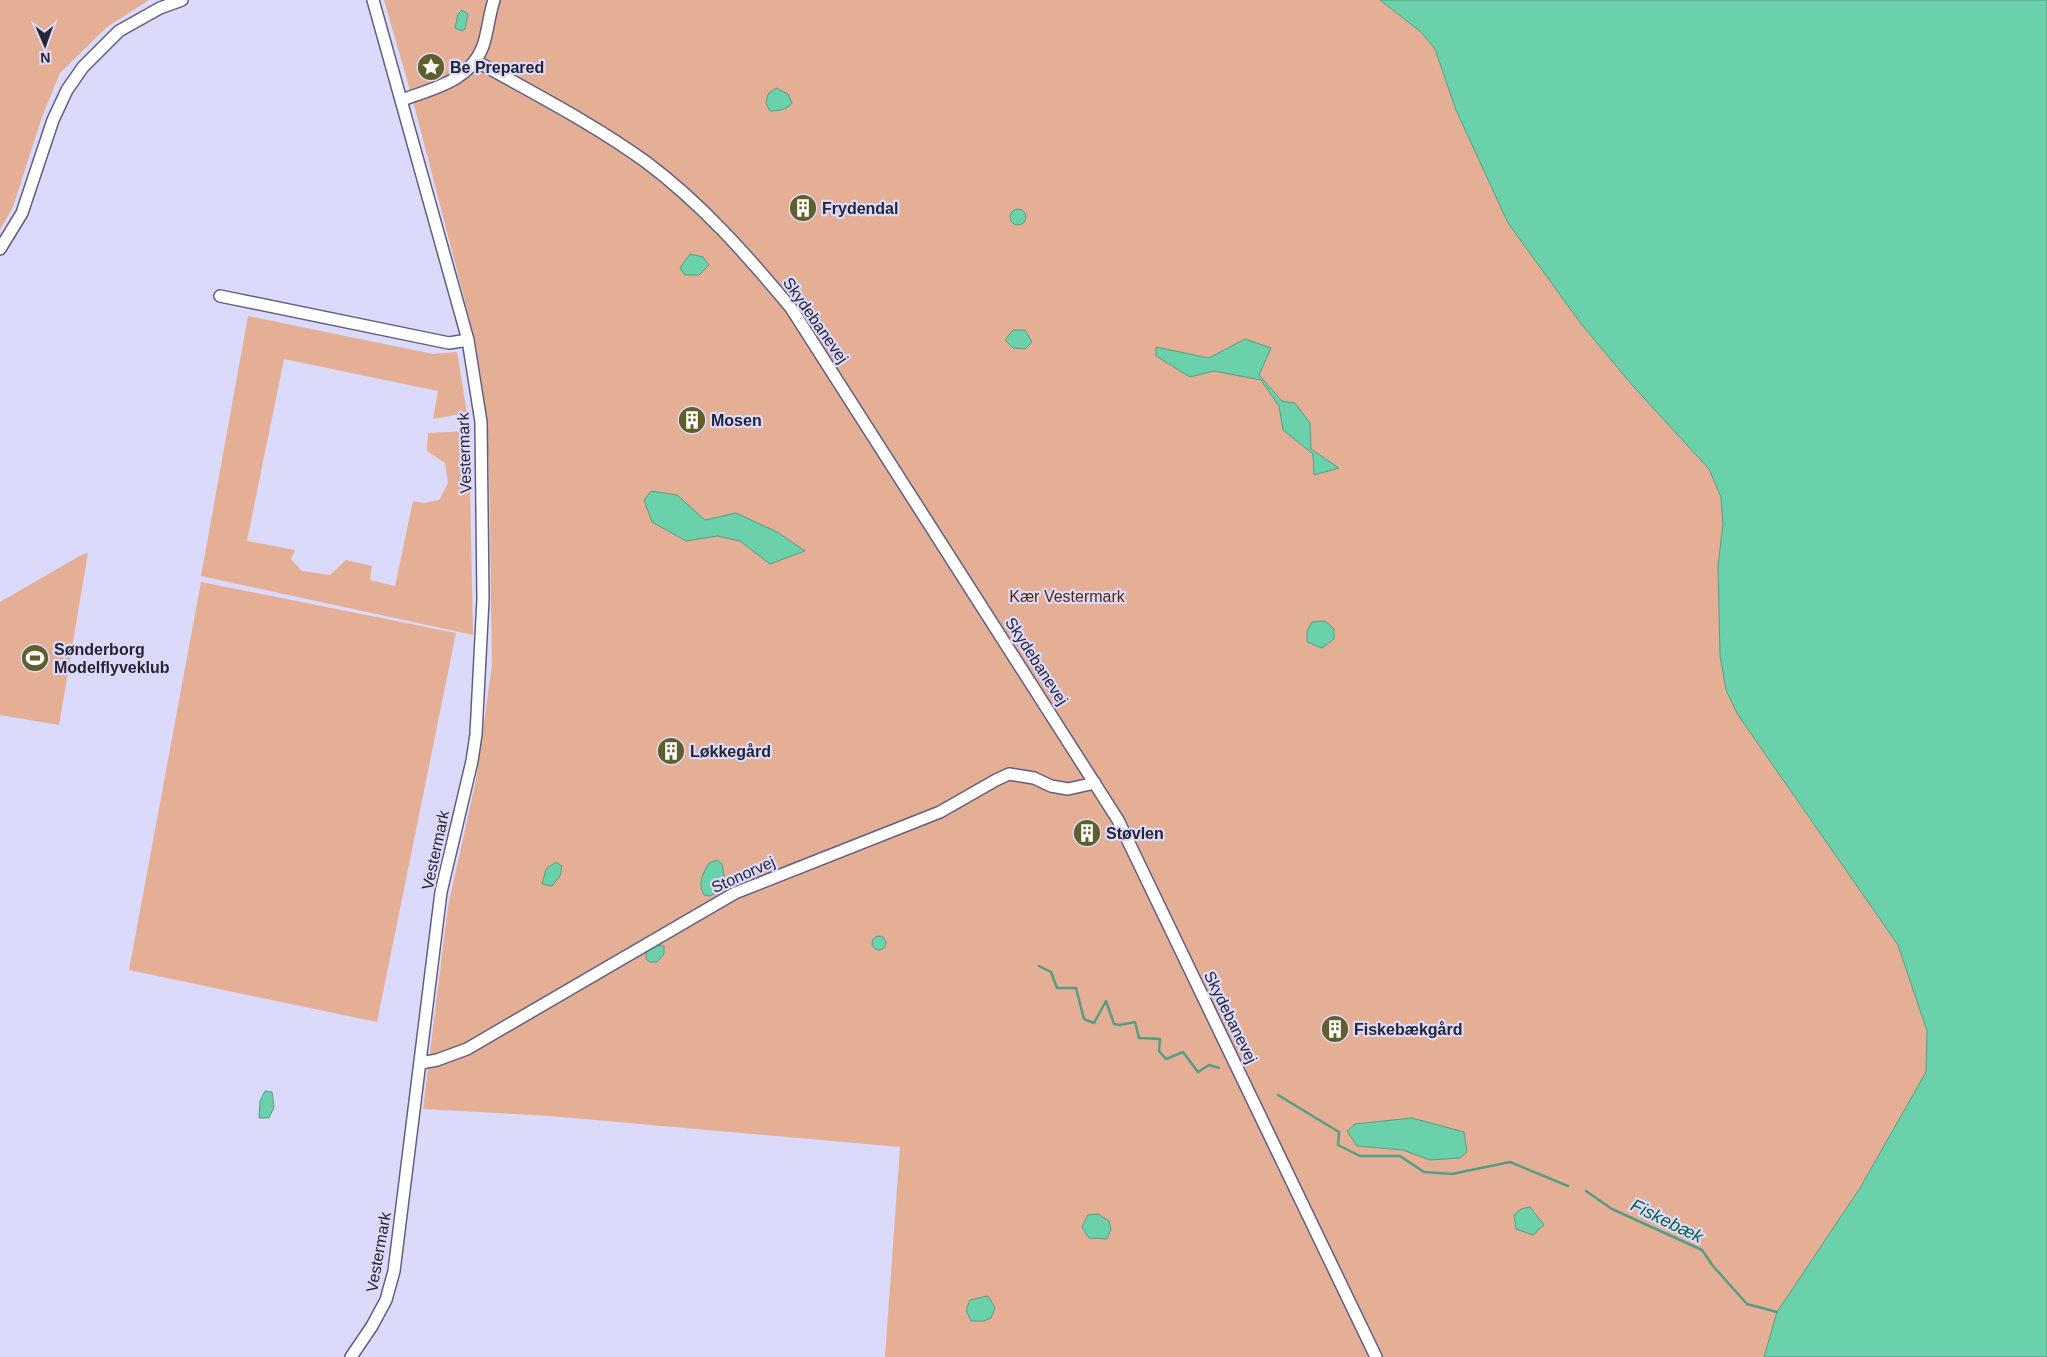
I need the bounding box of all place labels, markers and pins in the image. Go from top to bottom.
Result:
place icon: Be Prepared [416,52,446,82]
place label: Be Prepared [450,59,544,76]
building icon: Frydendal [788,193,818,223]
place label: Frydendal [822,200,898,217]
building icon: Mosen [677,405,707,435]
place label: Mosen [711,412,762,429]
place label: Sønderborg Modelflyveklub [54,641,170,676]
sports icon: Sønderborg Modelflyveklub [20,643,50,673]
building icon: Løkkegård [656,736,686,766]
place label: Løkkegård [690,743,771,760]
building icon: Støvlen [1072,818,1102,848]
place label: Støvlen [1106,825,1164,842]
building icon: Fiskebækgård [1320,1014,1350,1044]
place label: Fiskebækgård [1354,1021,1462,1038]

